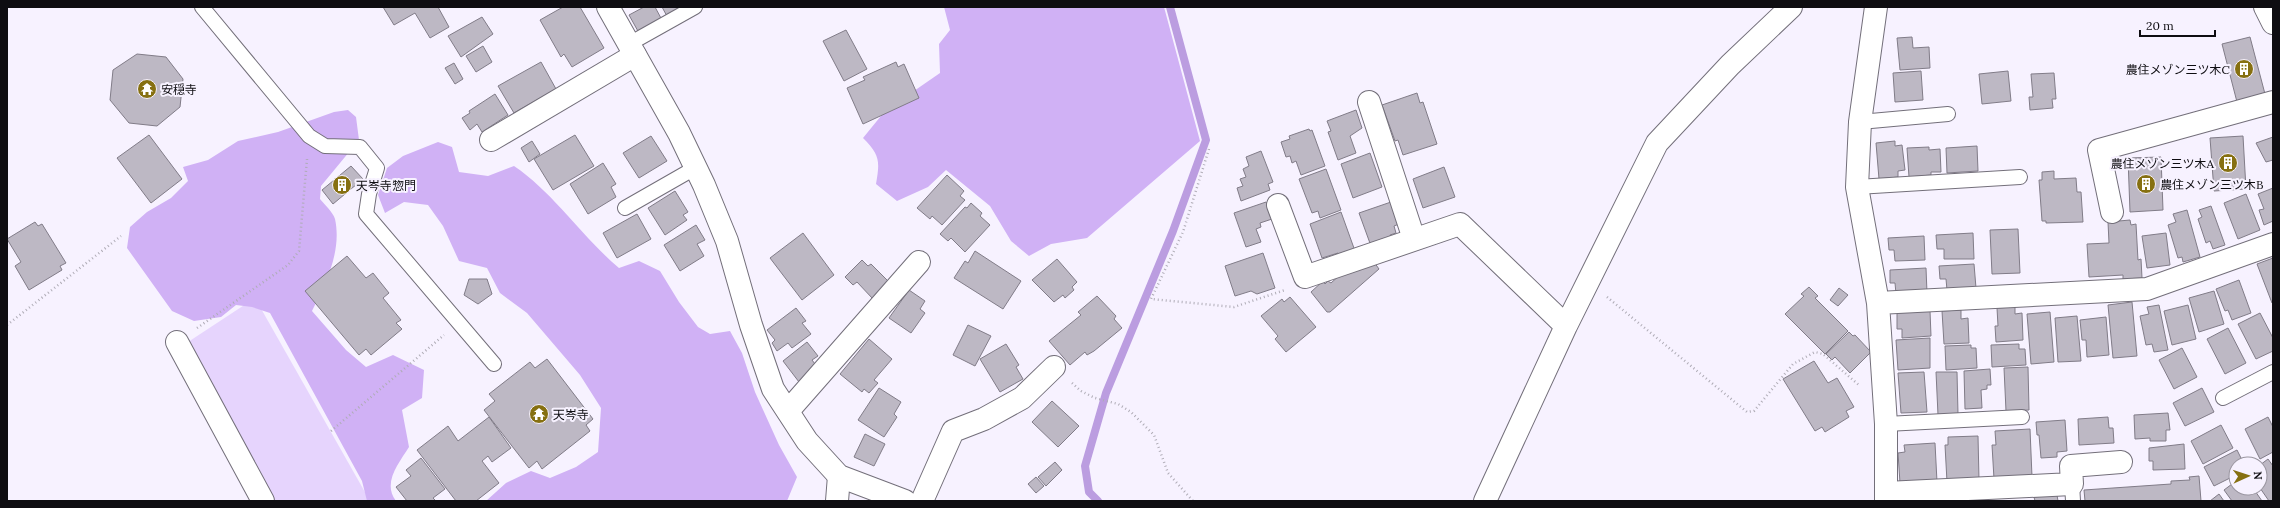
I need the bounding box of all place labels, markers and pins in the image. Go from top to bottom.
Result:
building icon: 農住メゾン三ツ木C [2233,58,2255,80]
place label: 農住メゾン三ツ木C [2126,62,2231,77]
temple icon: 安穏寺 [136,78,158,100]
place label: 安穏寺 [161,82,197,97]
building icon: 農住メゾン三ツ木A [2217,152,2239,174]
place label: 農住メゾン三ツ木A [2110,156,2214,171]
building icon: 農住メゾン三ツ木B [2135,173,2157,195]
building icon: 天岑寺惣門 [331,174,353,196]
place label: 農住メゾン三ツ木B [2160,177,2263,192]
place label: 天岑寺惣門 [356,178,416,193]
temple icon: 天岑寺 [528,403,550,425]
place label: 天岑寺 [553,407,589,422]

